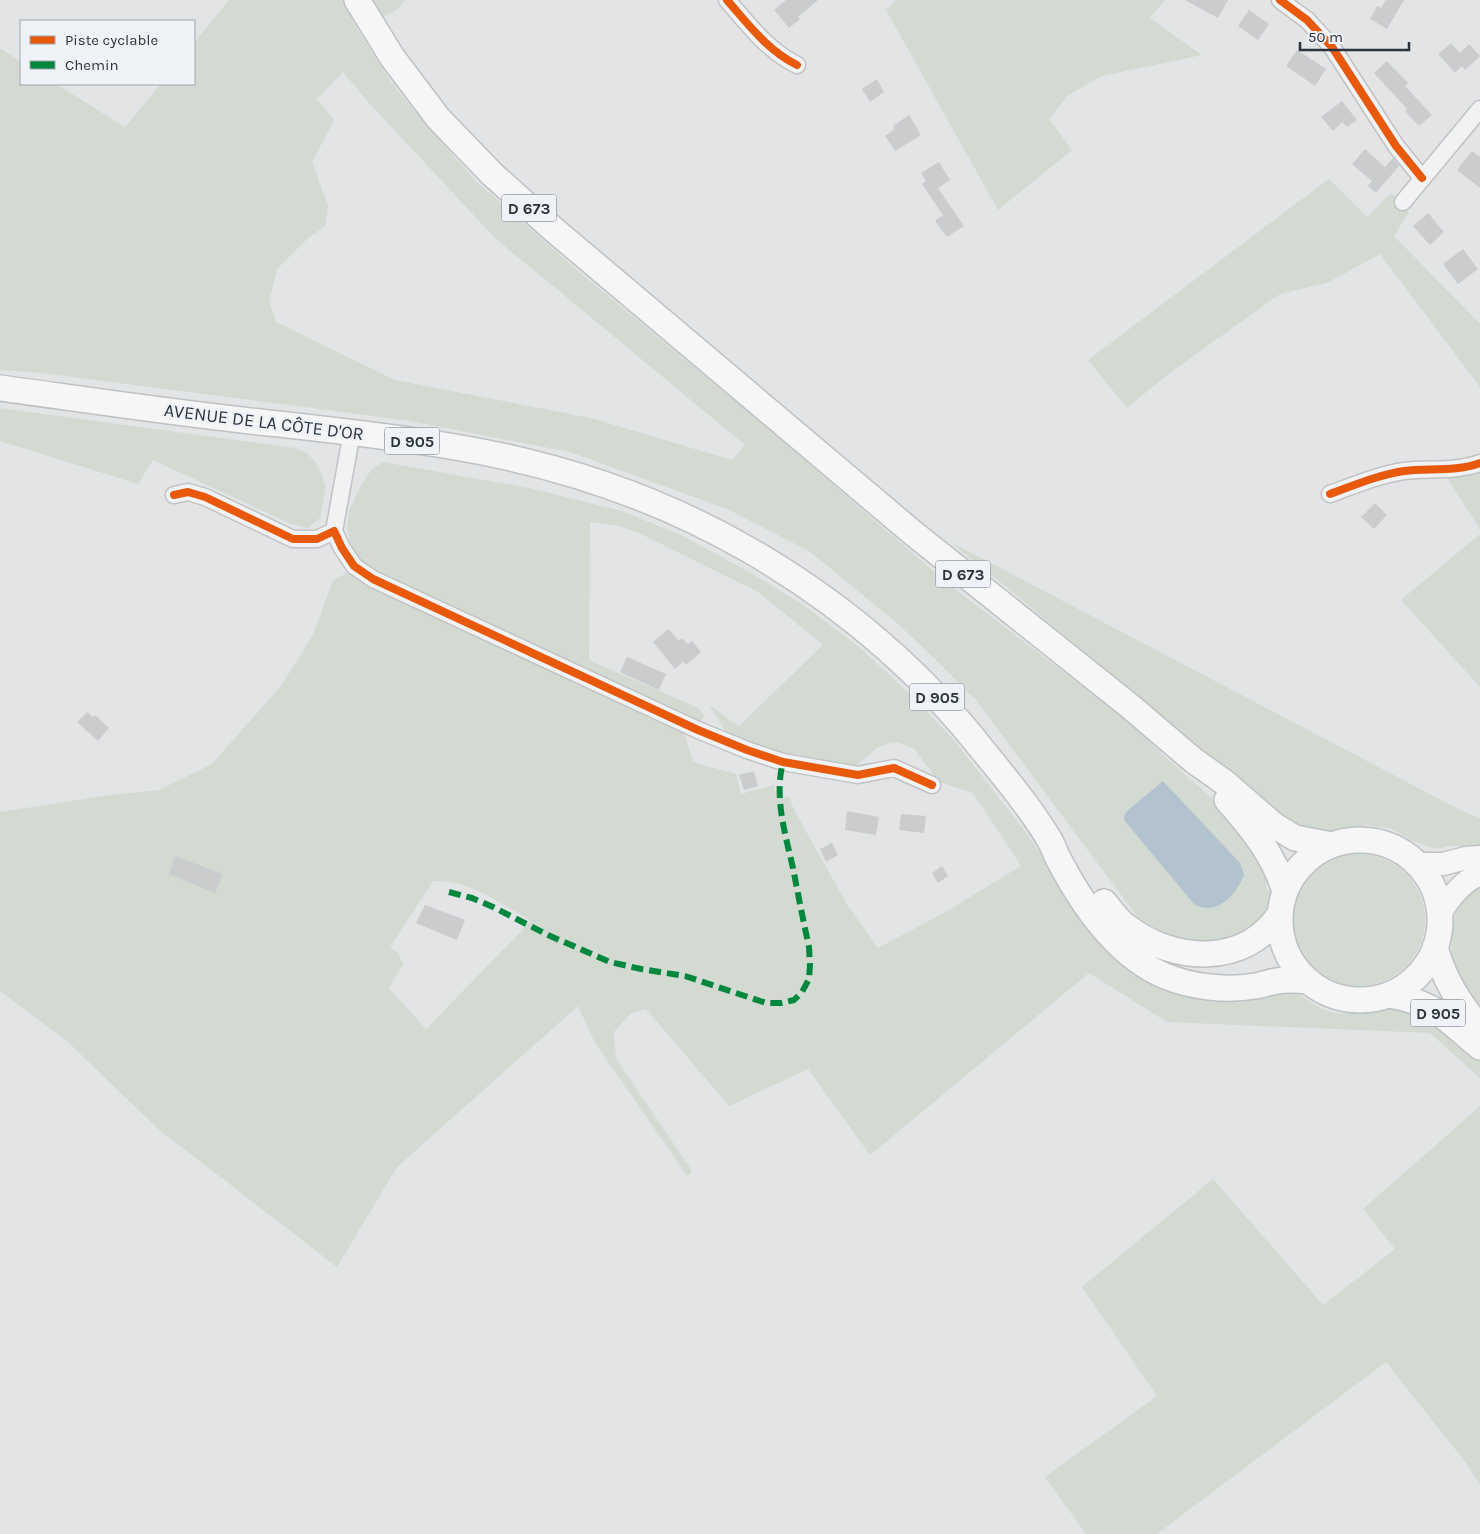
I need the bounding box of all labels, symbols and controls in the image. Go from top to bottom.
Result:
legend [20,20,195,85]
scale bar [1300,20,1409,52]
text: 50 m [1308,28,1343,46]
text: Piste cyclable [65,31,158,49]
text: Chemin [65,56,119,74]
road number: D 673 [502,194,556,222]
street label: AVENUE DE LA CÔTE D'OR [163,399,365,445]
road number: D 905 [384,428,440,454]
road number: D 673 [936,560,990,588]
road number: D 905 [910,684,964,710]
road number: D 905 [1410,1000,1466,1026]

